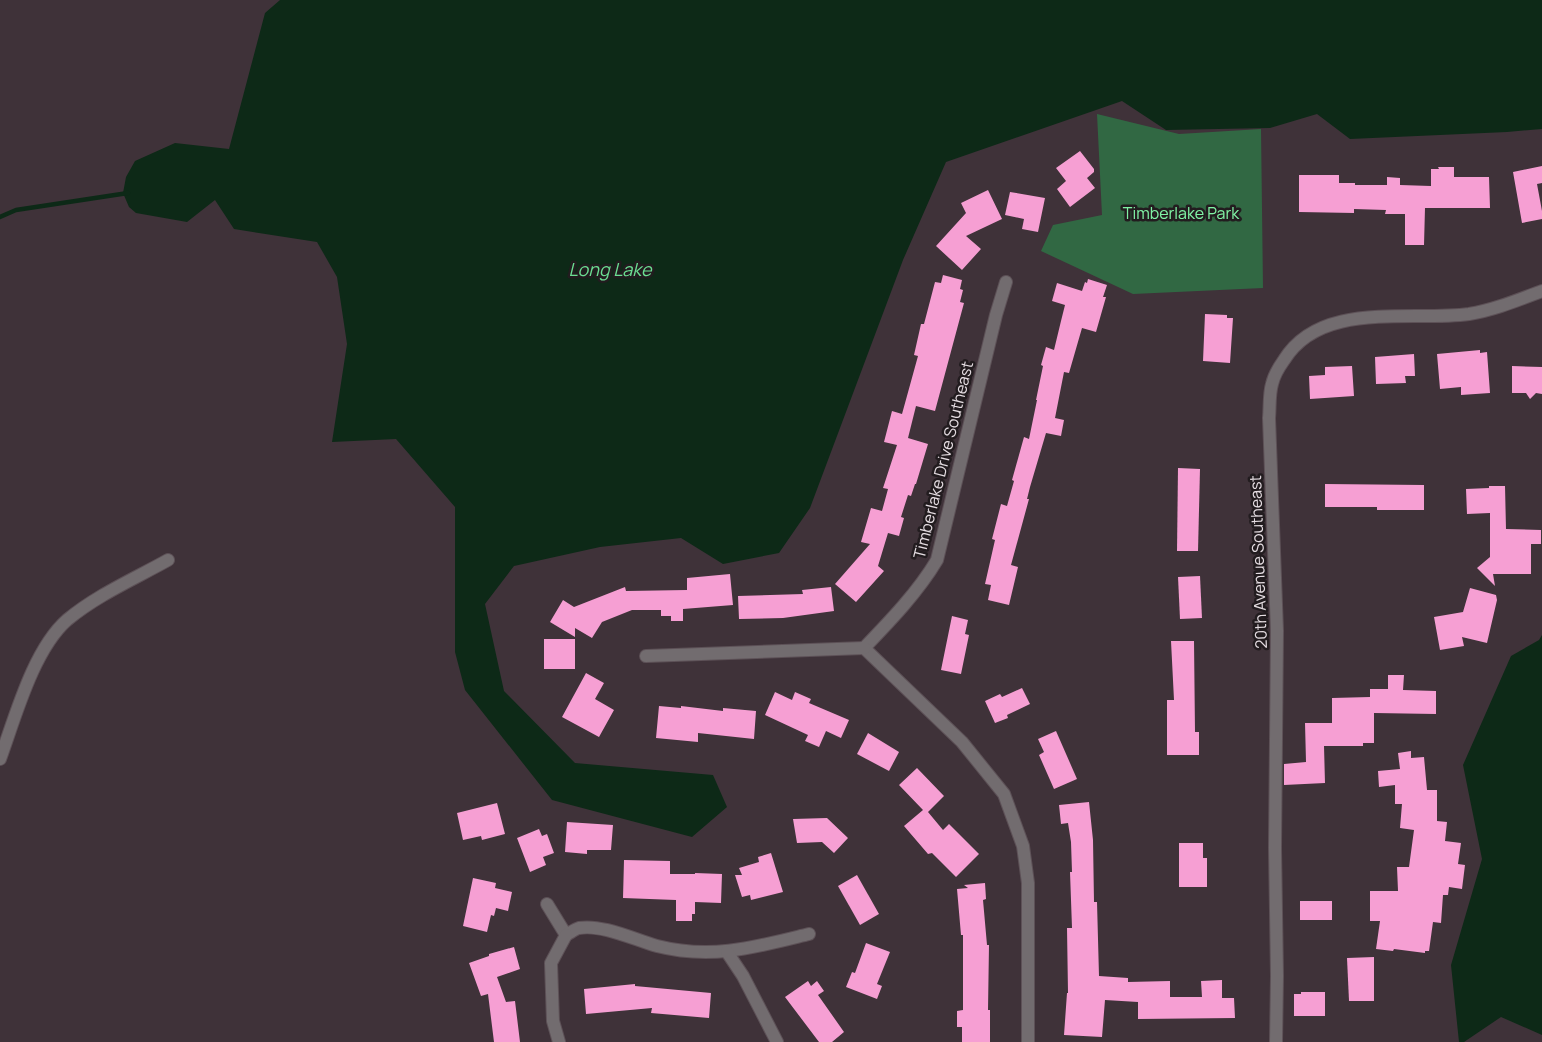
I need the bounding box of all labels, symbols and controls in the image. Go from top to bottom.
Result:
park label: Timberlake Park [1123,202,1240,224]
water label: Long Lake [568,257,653,281]
street label: Timberlake Drive Southeast [908,359,978,561]
street label: 20th Avenue Southeast [1244,475,1272,649]

